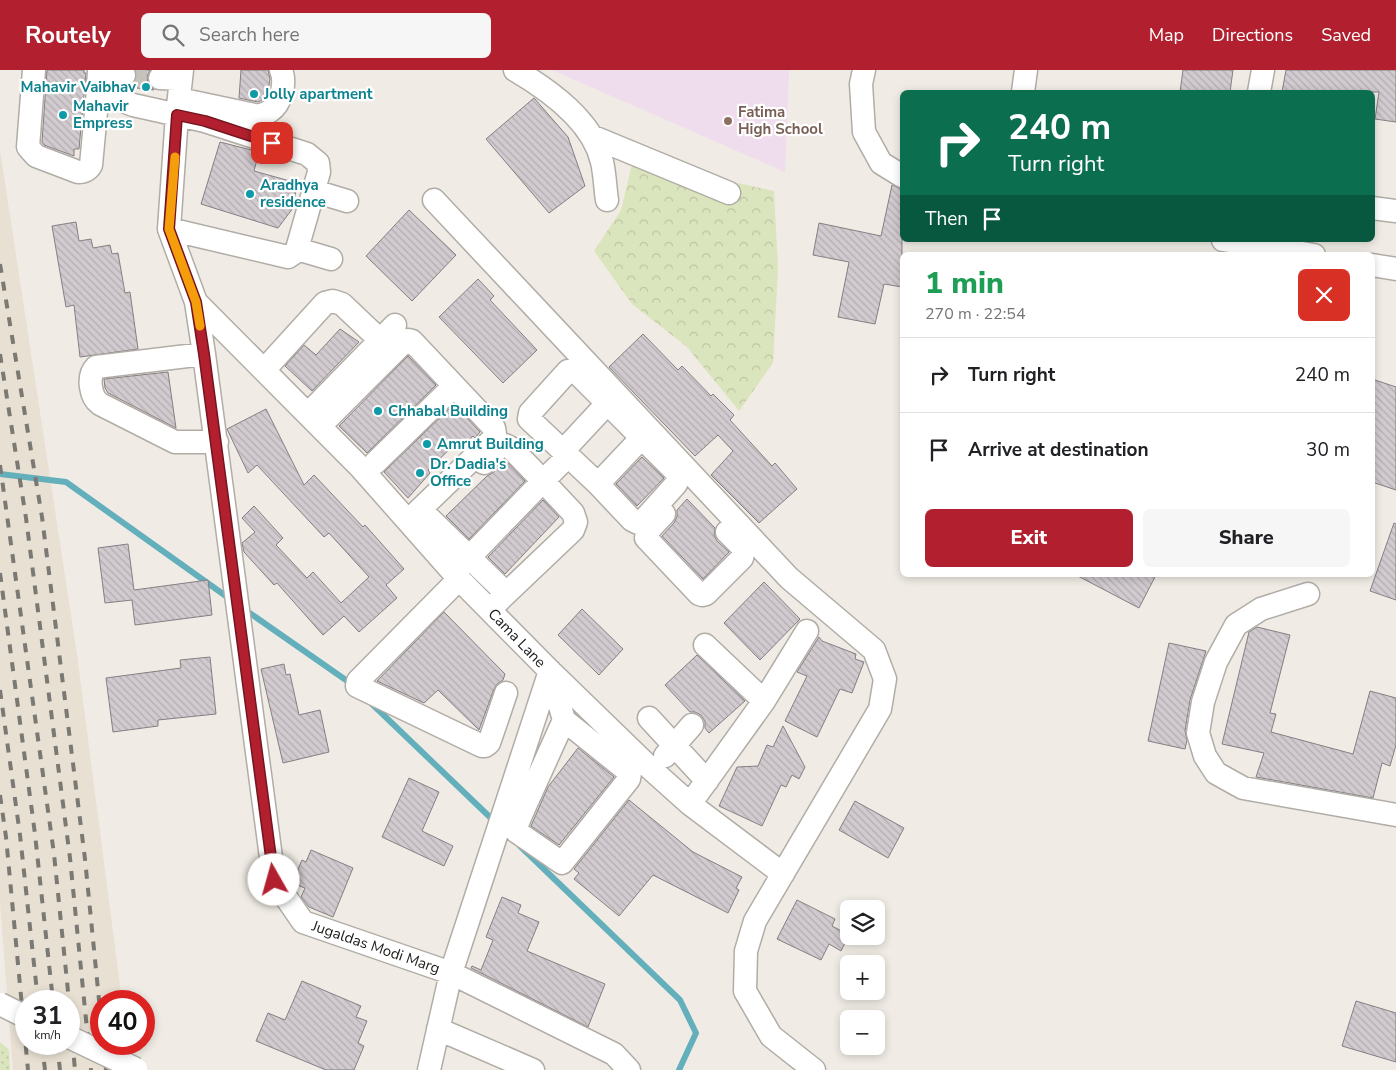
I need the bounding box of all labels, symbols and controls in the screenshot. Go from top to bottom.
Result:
search box [141,13,491,58]
text: Routely [25,19,111,51]
icon: search [159,21,187,49]
text: Search here [199,22,300,48]
text: Map [1149,23,1184,47]
text: Directions [1212,23,1293,47]
text: Saved [1321,23,1371,47]
place label: Mahavir Vaibhav [21,77,136,97]
marker: Mahavir Vaibhav [140,81,152,93]
place label: Jolly apartment [263,84,373,104]
marker: Jolly apartment [248,88,260,100]
place label: Mahavir Empress [73,96,133,133]
place label: Fatima High School [738,102,823,139]
text: 240 m [1008,104,1111,151]
marker: Mahavir Empress [57,109,69,121]
icon: right [925,110,990,175]
marker: Fatima High School [722,115,734,127]
pin [251,122,293,164]
icon: arrive [258,129,286,157]
text: Turn right [1008,149,1104,179]
place label: Aradhya residence [260,175,326,212]
marker: Aradhya residence [244,188,256,200]
icon: arrive [978,205,1006,233]
text: Then [925,206,968,232]
text: 1 min [925,263,1004,304]
button: close [1298,269,1350,321]
text: 270 m · 22:54 [925,303,1026,325]
icon: right [925,361,953,389]
text: Turn right [968,362,1055,388]
text: 240 m [1295,362,1350,388]
place label: Chhabal Building [388,401,508,421]
marker: Chhabal Building [372,405,384,417]
place label: Amrut Building [437,434,544,454]
icon: arrive [925,436,953,464]
text: Arrive at destination [968,437,1149,463]
text: 30 m [1306,437,1350,463]
marker: Amrut Building [421,438,433,450]
place label: Dr. Dadia's Office [430,454,506,491]
marker: Dr. Dadia's Office [414,467,426,479]
button: Exit [925,509,1133,567]
button: Share [1143,509,1350,567]
street label: Cama Lane [484,604,550,672]
position arrow [247,853,299,905]
map controls [840,900,885,1055]
button: layers [840,900,885,945]
street label: Jugaldas Modi Marg [308,915,443,978]
button: + [840,955,885,1000]
speed limit sign: 40 [90,990,155,1055]
text: 31 [32,999,63,1033]
button: − [840,1010,885,1055]
text: km/h [34,1027,61,1043]

